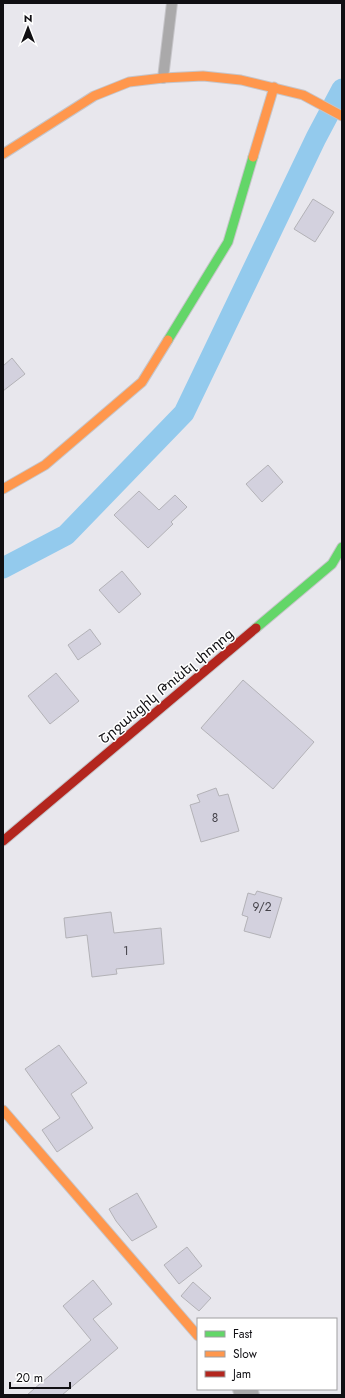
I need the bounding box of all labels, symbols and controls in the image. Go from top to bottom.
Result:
north arrow [8,8,48,48]
text: N [24,10,32,26]
street label: Շրջանցիկ Թունել փողոց [94,624,238,748]
house number: 8 [212,809,218,827]
house number: 9/2 [252,898,272,916]
house number: 1 [123,942,129,960]
legend [197,1318,337,1390]
text: Fast [233,1325,252,1343]
text: Slow [233,1345,258,1363]
scale bar [10,1364,70,1390]
text: Jam [231,1365,251,1383]
text: 20 m [16,1369,43,1387]

